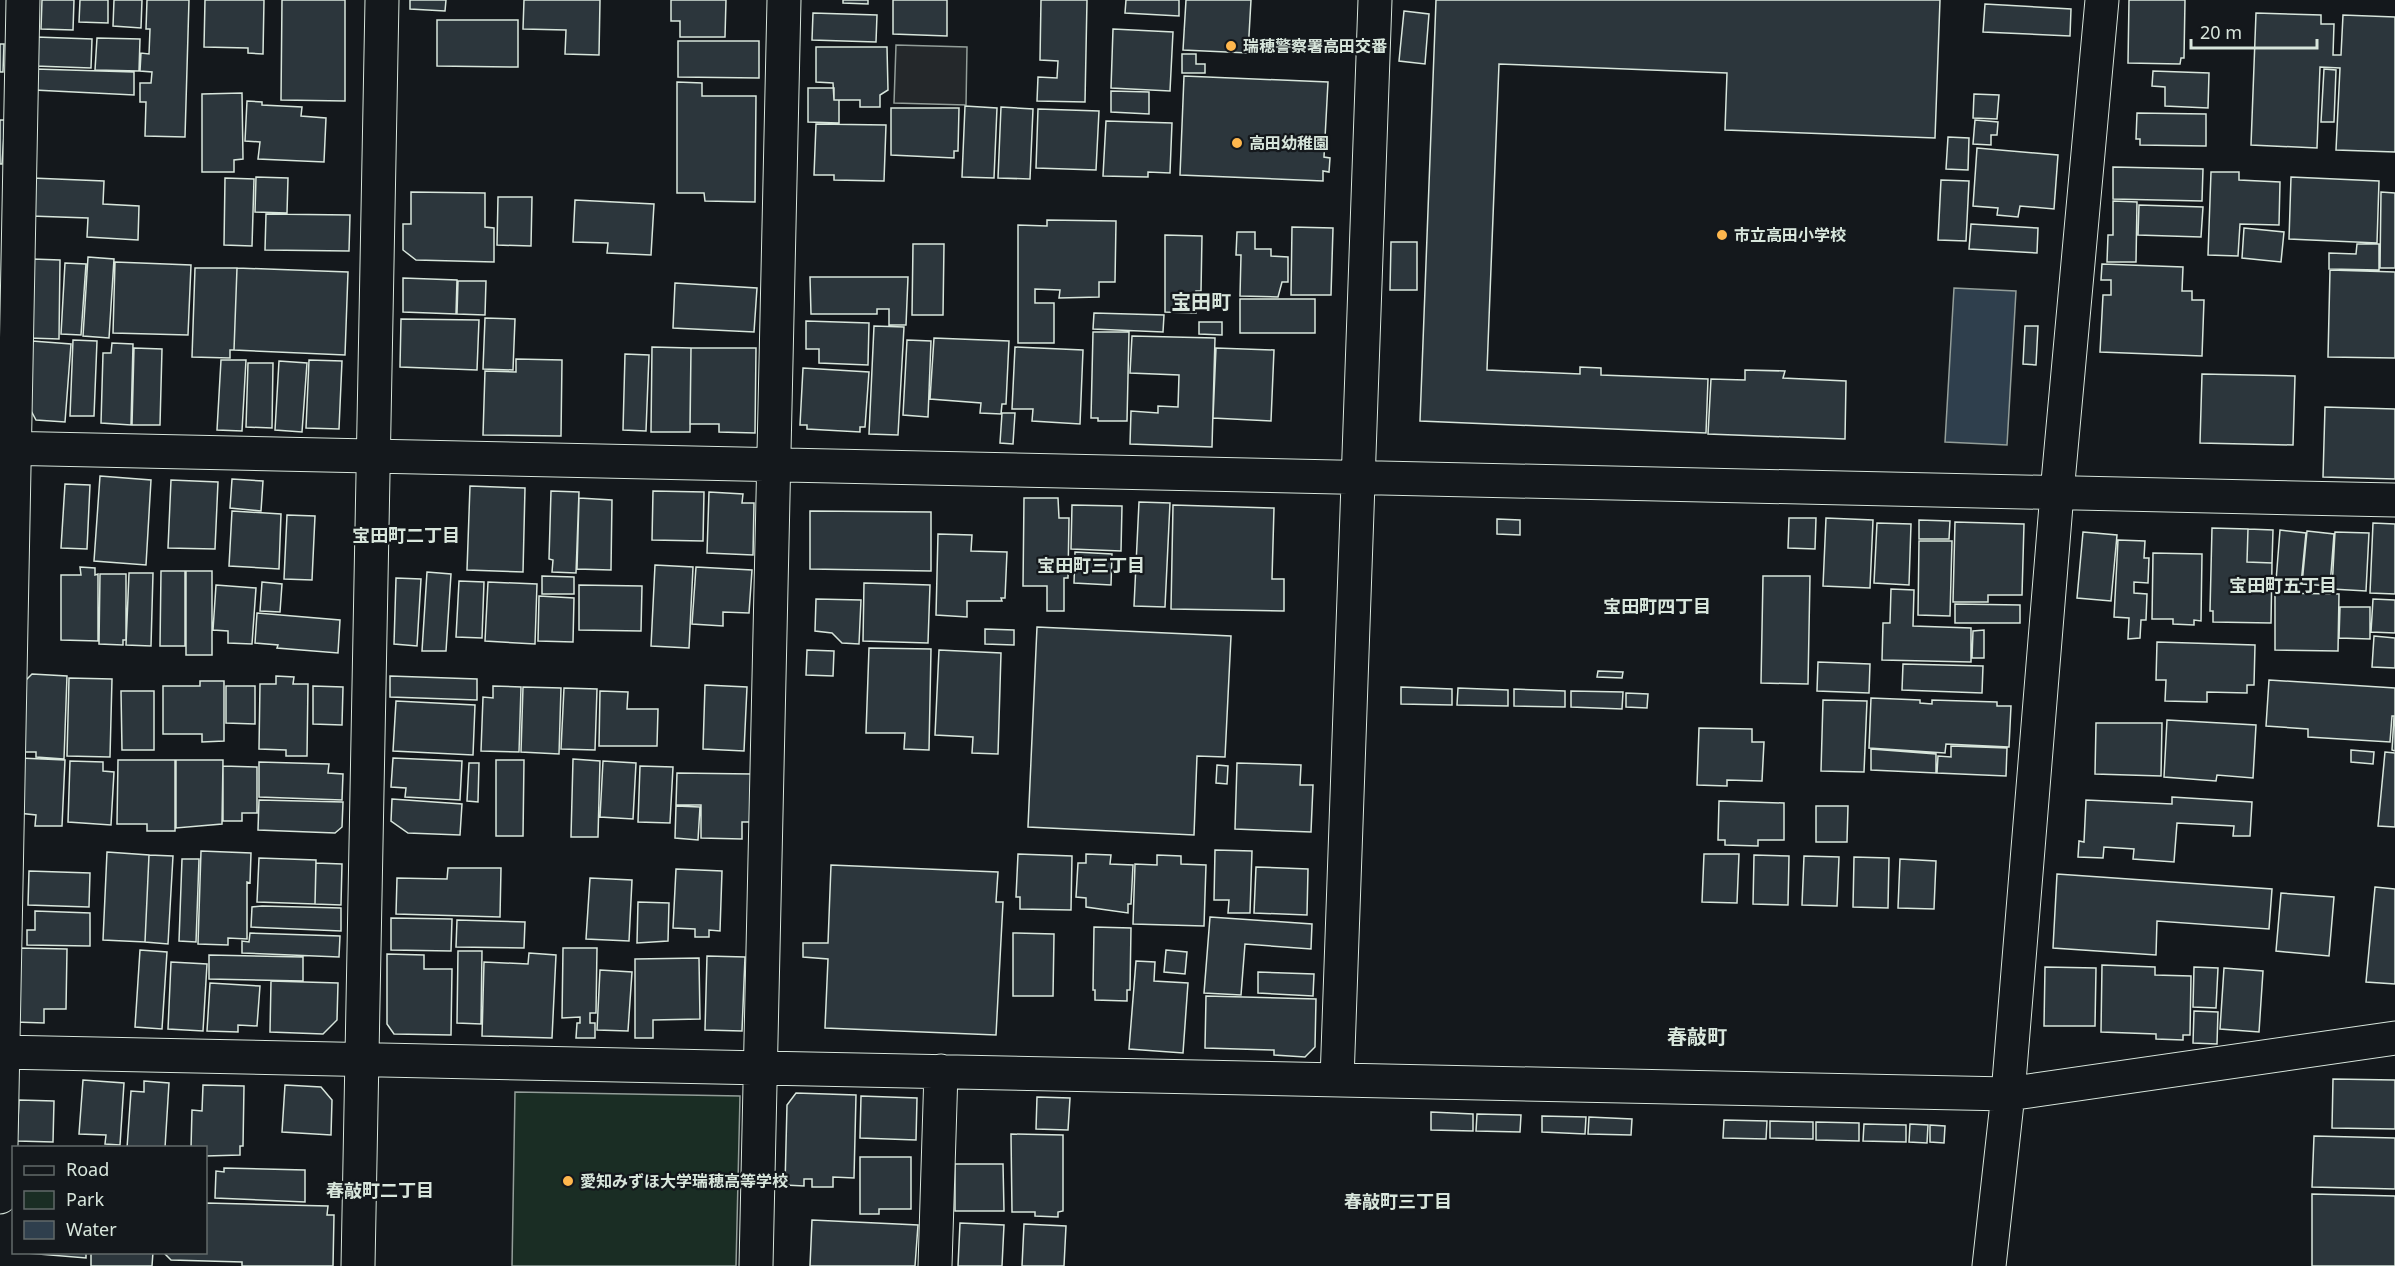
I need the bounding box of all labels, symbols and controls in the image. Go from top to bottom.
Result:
scale bar [2191,12,2317,50]
text: 20 m [2200,20,2242,44]
place label: 瑞穂警察署高田交番 [1243,35,1387,57]
marker: 瑞穂警察署高田交番 [1224,39,1238,53]
place label: 高田幼稚園 [1249,132,1329,154]
marker: 高田幼稚園 [1230,136,1244,150]
place label: 市立高田小学校 [1734,224,1846,246]
marker: 市立高田小学校 [1715,228,1729,242]
district label: 宝田町 [1171,288,1231,315]
district label: 宝田町二丁目 [352,523,460,547]
district label: 宝田町三丁目 [1037,553,1145,577]
district label: 宝田町五丁目 [2229,573,2337,597]
district label: 宝田町四丁目 [1603,594,1711,618]
district label: 春敲町 [1667,1023,1727,1050]
legend [12,1146,207,1254]
text: Road [66,1157,109,1181]
place label: 愛知みずほ大学瑞穂高等学校 [580,1170,788,1192]
marker: 愛知みずほ大学瑞穂高等学校 [561,1174,575,1188]
district label: 春敲町二丁目 [326,1178,434,1202]
text: Park [66,1187,104,1211]
district label: 春敲町三丁目 [1344,1189,1452,1213]
text: Water [66,1217,117,1241]

